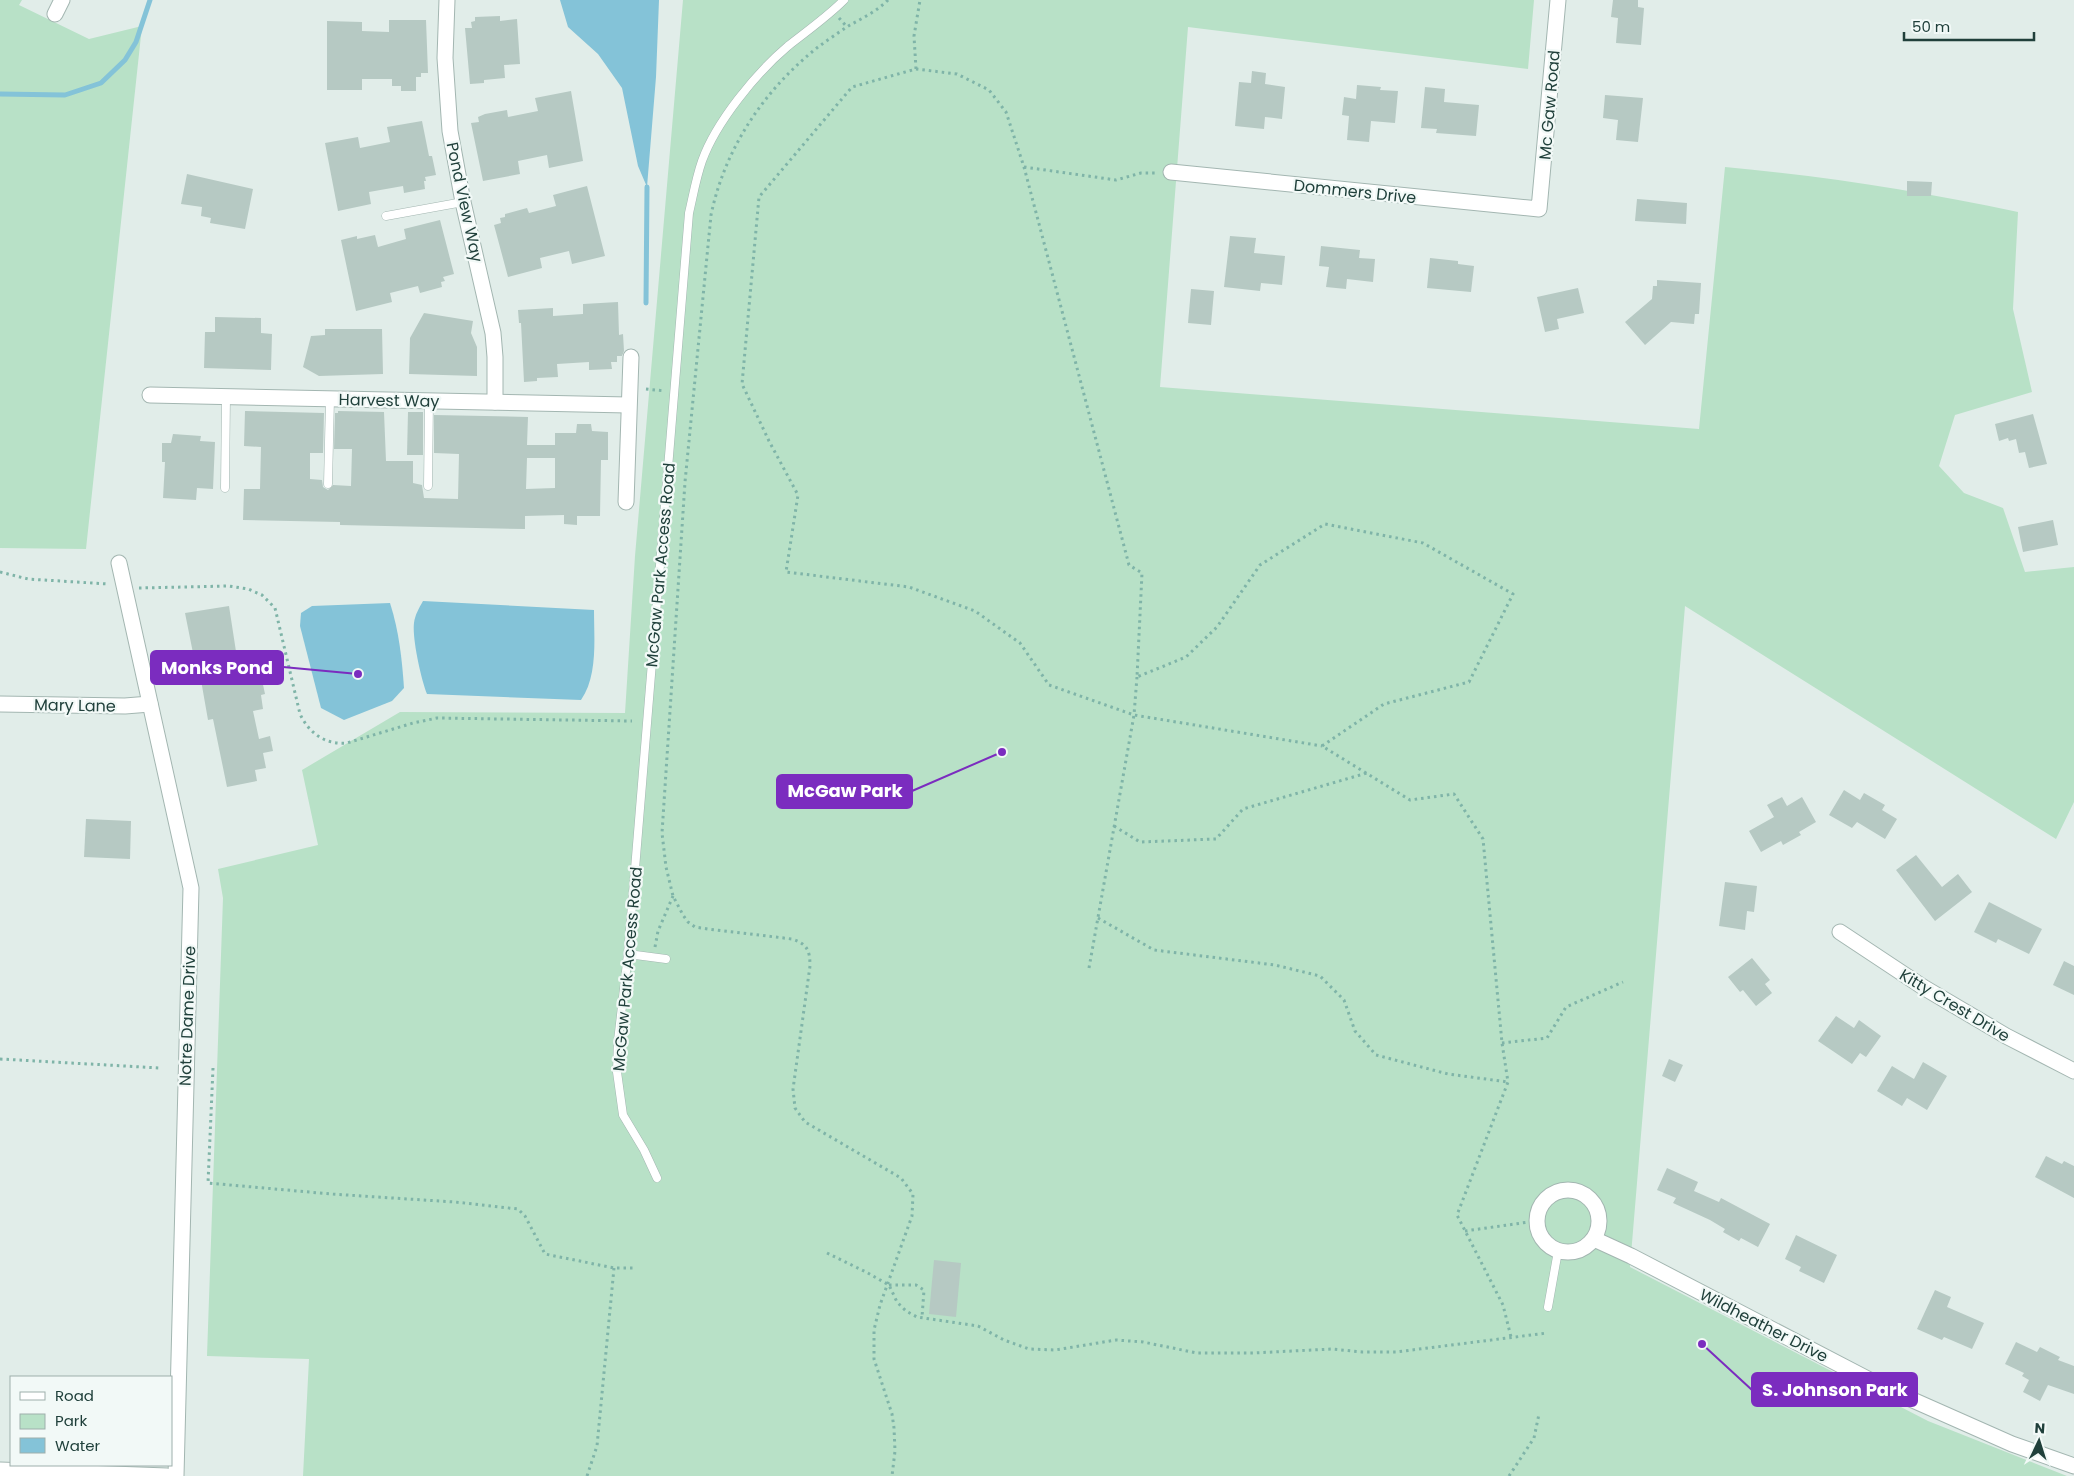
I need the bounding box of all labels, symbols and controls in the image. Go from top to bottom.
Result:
scale bar [1904,10,2034,42]
text: 50 m [1912,16,1950,37]
street label: Mc Gaw Road [1533,49,1566,161]
street label: Pond View Way [441,140,488,264]
street label: Dommers Drive [1293,174,1417,209]
street label: Harvest Way [338,388,440,413]
street label: McGaw Park Access Road [640,462,681,668]
callout: Monks Pond [151,651,283,684]
text: Monks Pond [161,655,273,680]
street label: Mary Lane [34,693,116,718]
callout: McGaw Park [777,775,912,808]
text: McGaw Park [787,778,903,803]
street label: McGaw Park Access Road [607,866,648,1072]
street label: Notre Dame Drive [174,945,201,1087]
street label: Kitty Crest Drive [1895,963,2014,1048]
street label: Wildheather Drive [1695,1283,1832,1368]
callout: S. Johnson Park [1752,1373,1917,1406]
legend [10,1376,172,1466]
text: S. Johnson Park [1762,1377,1909,1402]
text: Road [55,1385,94,1406]
text: Park [55,1410,87,1431]
north arrow [2014,1416,2064,1466]
text: N [2034,1418,2046,1438]
text: Water [55,1435,101,1456]

